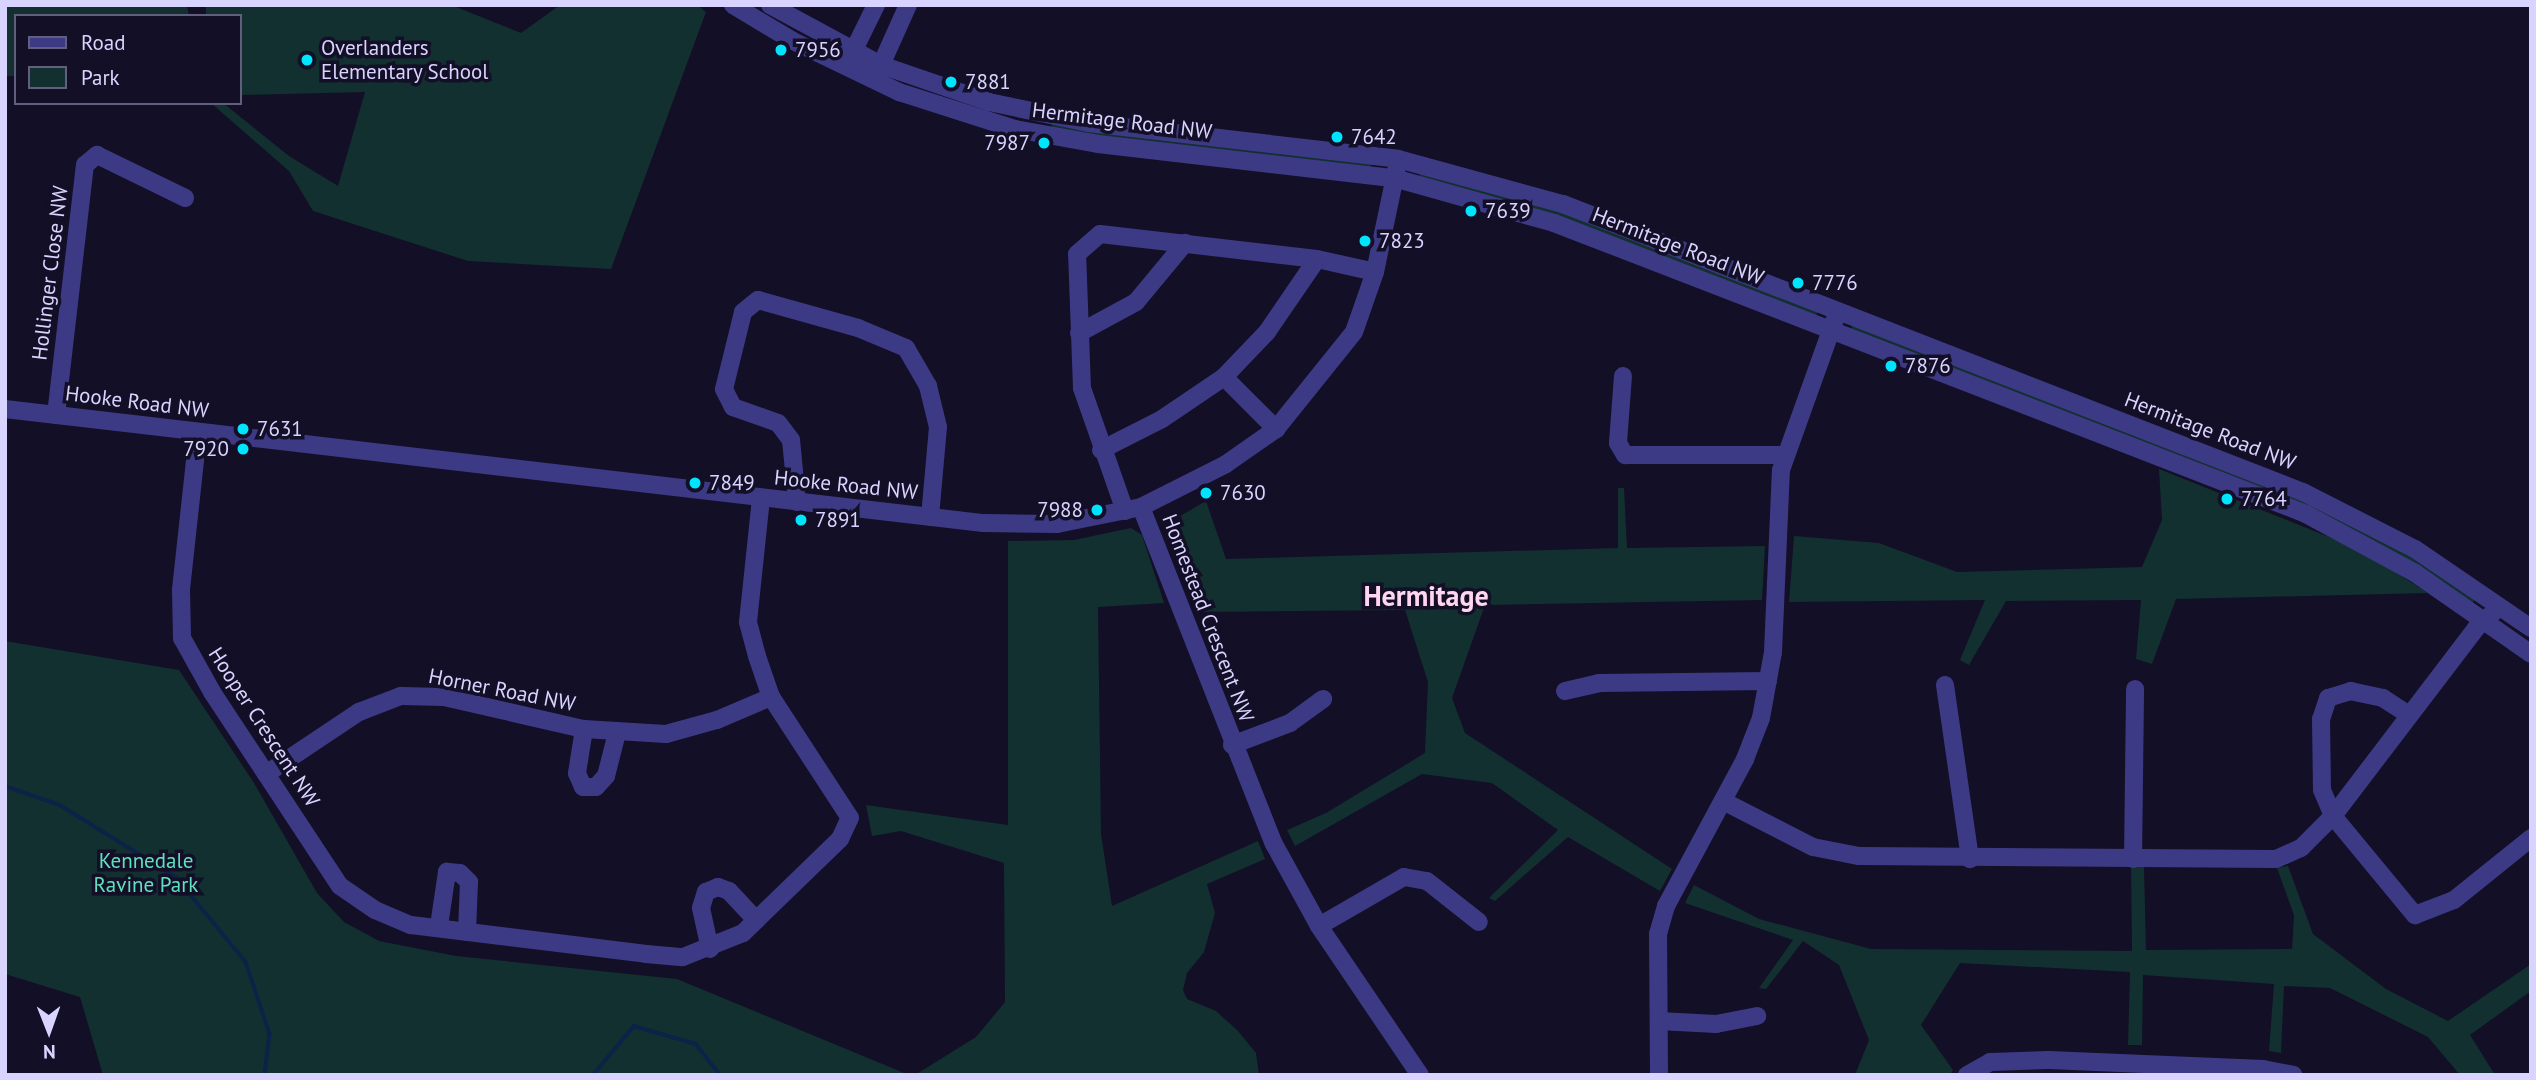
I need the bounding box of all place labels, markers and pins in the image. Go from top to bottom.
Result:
place label: Overlanders Elementary School [321,35,489,85]
place label: 7956 [795,37,841,63]
marker: 7956 [773,42,789,58]
marker: Overlanders Elementary School [299,52,315,68]
place label: 7881 [965,69,1011,95]
marker: 7881 [943,74,959,90]
place label: 7642 [1351,124,1397,150]
marker: 7642 [1329,129,1345,145]
place label: 7987 [984,130,1030,156]
marker: 7987 [1036,135,1052,151]
place label: 7639 [1485,198,1531,224]
marker: 7639 [1463,203,1479,219]
place label: 7823 [1379,228,1425,254]
marker: 7823 [1357,233,1373,249]
place label: 7776 [1812,270,1858,296]
marker: 7776 [1790,275,1806,291]
place label: 7876 [1905,353,1951,379]
marker: 7876 [1883,358,1899,374]
place label: 7631 [257,416,303,442]
marker: 7631 [235,421,251,437]
place label: 7920 [183,436,229,462]
marker: 7920 [235,441,251,457]
place label: 7849 [709,470,755,496]
marker: 7849 [687,475,703,491]
place label: 7630 [1220,480,1266,506]
marker: 7630 [1198,485,1214,501]
place label: 7764 [2241,486,2287,512]
marker: 7764 [2219,491,2235,507]
place label: 7988 [1037,497,1083,523]
marker: 7988 [1089,502,1105,518]
place label: 7891 [815,507,861,533]
marker: 7891 [793,512,809,528]

